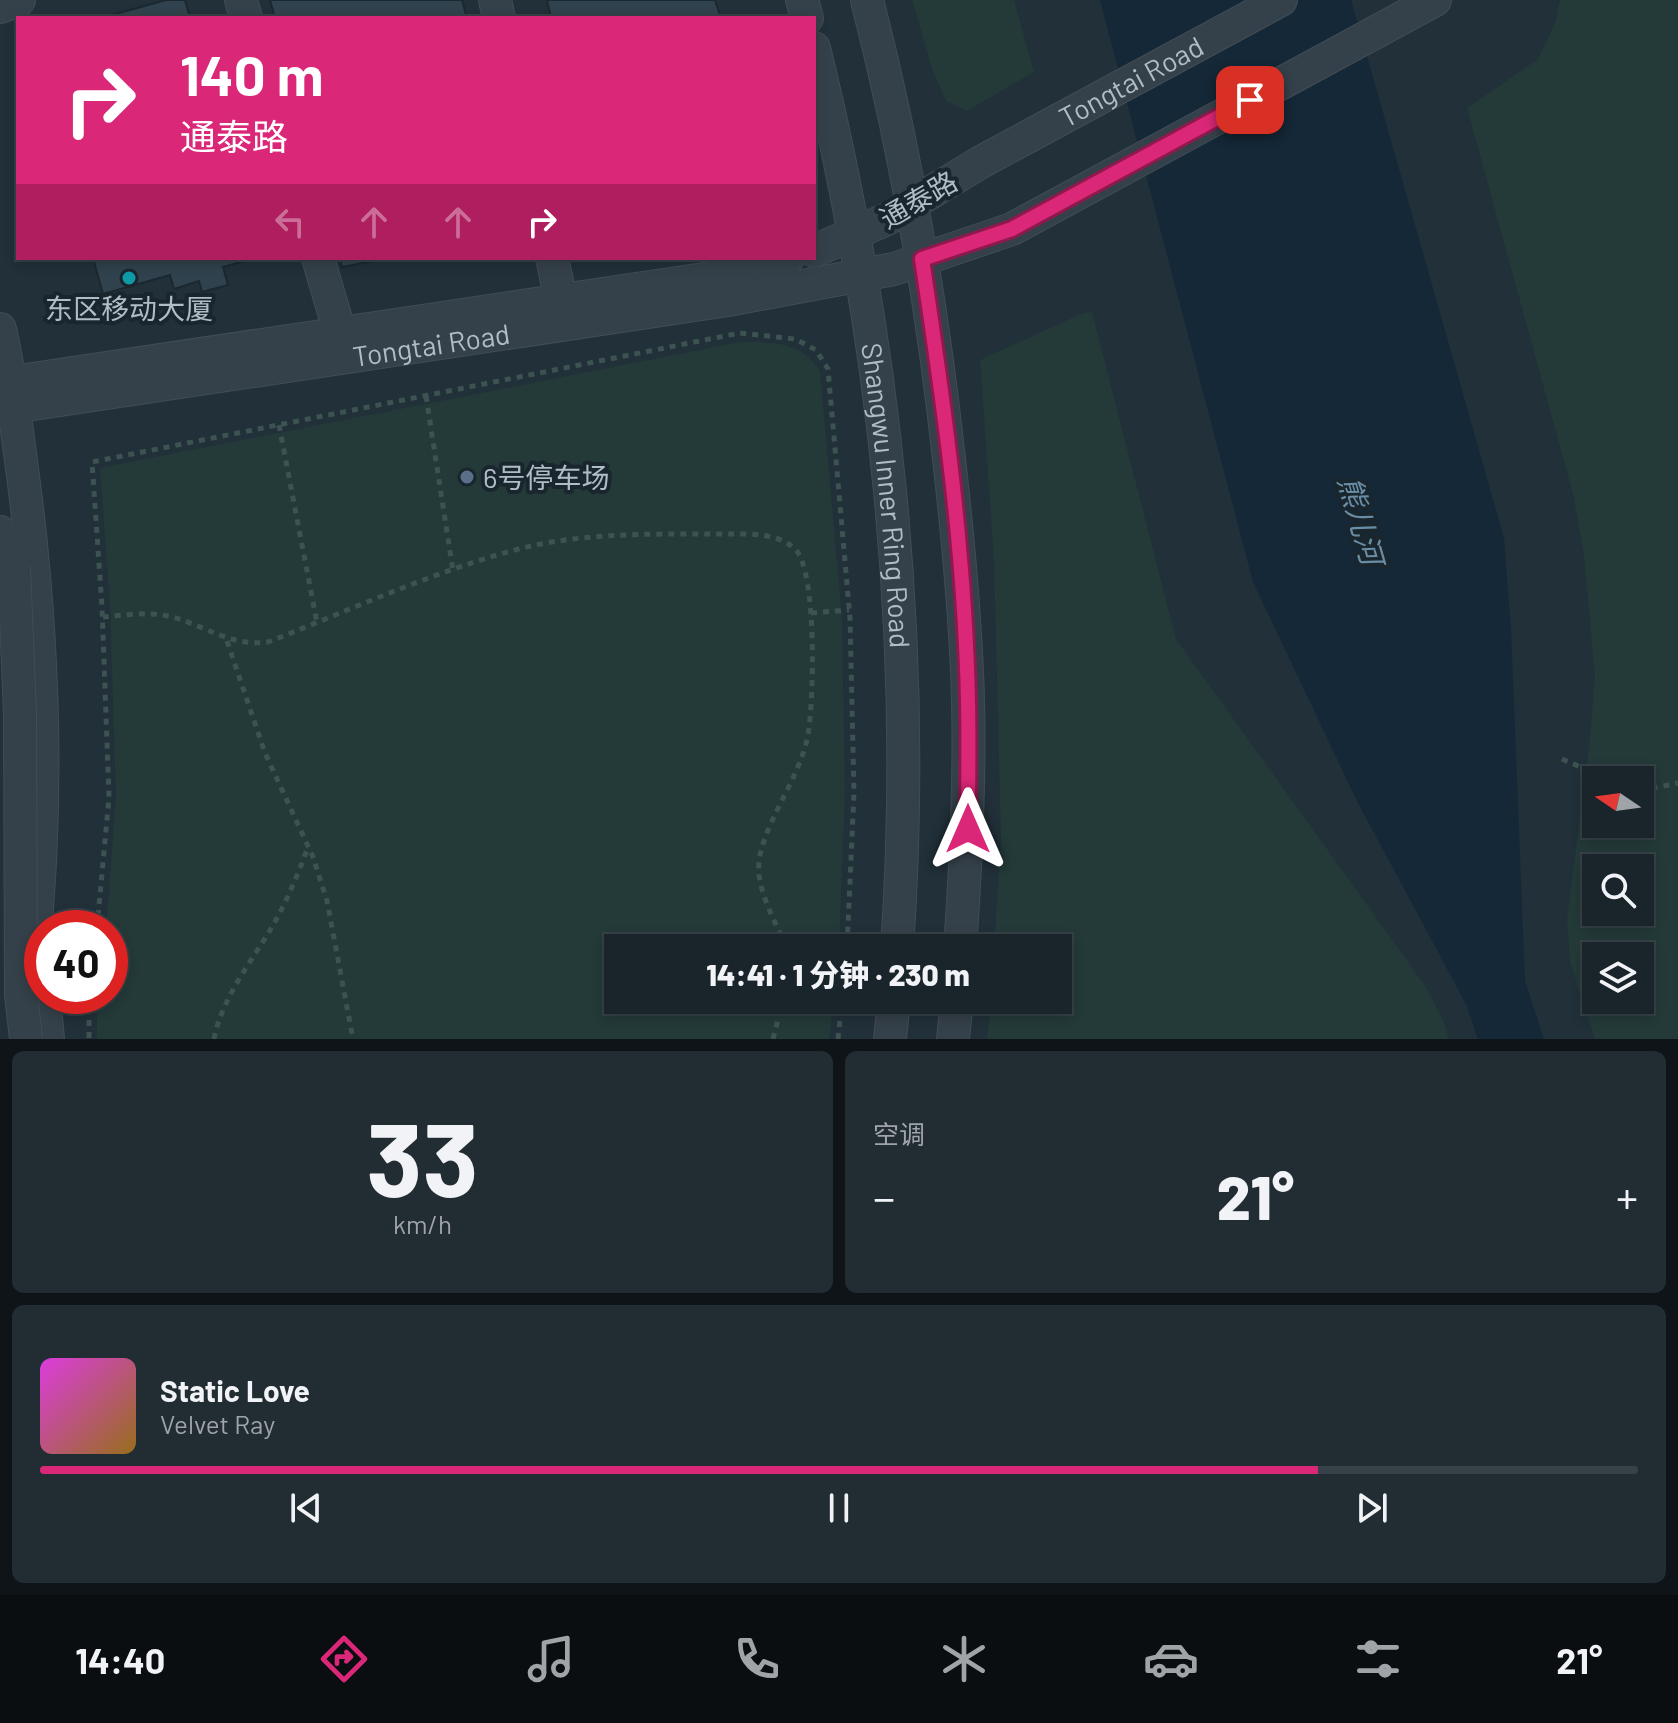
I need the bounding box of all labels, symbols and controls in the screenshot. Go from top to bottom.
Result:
street label: Tongtai Road [1053,28,1209,134]
text: 140 m [180,40,324,107]
icon: right [48,48,152,152]
pin [1216,66,1284,134]
icon: arrive [1228,78,1272,122]
text: 通泰路 [180,114,288,157]
street label: 通泰路 [873,163,963,235]
icon: left [268,200,312,244]
icon: ahead [352,200,396,244]
icon: ahead [436,200,480,244]
icon: right [520,200,564,244]
marker: 东区移动大厦 [120,269,138,287]
place label: 东区移动大厦 [45,291,213,325]
street label: Tongtai Road [350,316,512,373]
street label: Shangwu Inner Ring Road [855,341,918,649]
place label: 6号停车场 [483,460,609,494]
marker: 6号停车场 [458,468,476,486]
water label: 熊儿河 [1332,472,1393,573]
north arrow [1582,766,1654,838]
map controls [1582,766,1654,1014]
position arrow [926,787,1010,871]
button: search [1582,854,1654,926]
speed limit sign: 40 [24,910,128,1014]
button: layers [1582,942,1654,1014]
text: 14:41 · 1 分钟 · 230 m [706,956,970,992]
text: 33 [366,1093,479,1218]
text: 空调 [873,1118,925,1149]
text: 21° [1217,1160,1294,1232]
text: − [873,1170,895,1223]
text: + [1616,1170,1638,1223]
text: km/h [393,1208,452,1239]
text: Static Love [160,1372,310,1408]
text: Velvet Ray [160,1408,275,1439]
icon: previous [284,1486,328,1530]
icon: pause [817,1486,861,1530]
icon: next [1350,1486,1394,1530]
icon: directions [316,1631,372,1687]
icon: music [523,1631,579,1687]
icon: phone [729,1631,785,1687]
icon: climate [936,1631,992,1687]
icon: car [1143,1631,1199,1687]
icon: filters [1350,1631,1406,1687]
text: 14:40 [75,1638,165,1681]
text: 21° [1556,1638,1603,1681]

